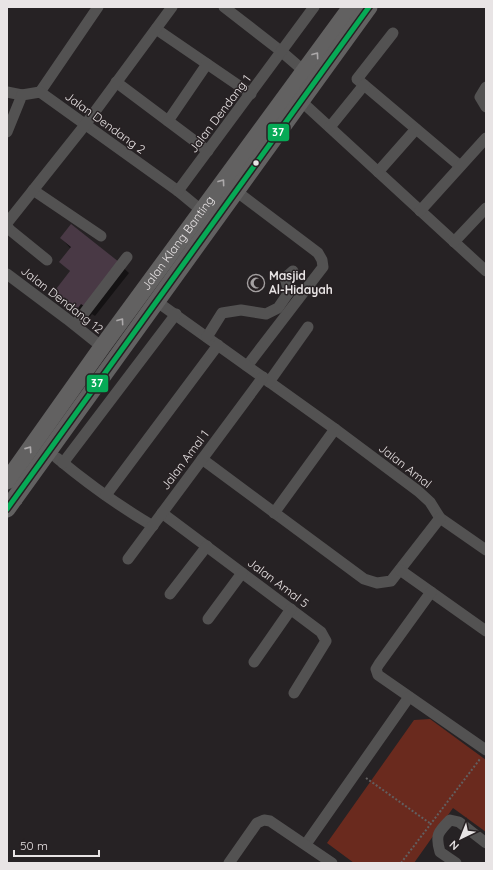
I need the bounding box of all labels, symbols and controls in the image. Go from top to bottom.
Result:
one-way arrow [311,52,318,59]
street label: Jalan Dendang 1 [185,72,254,156]
street label: Jalan Dendang 2 [62,88,149,157]
line badge: 37 [267,123,290,142]
text: 37 [272,125,284,139]
unlabelled marker [251,158,261,168]
one-way arrow [217,179,224,186]
street label: Jalan Klang Banting [138,193,217,293]
street label: Jalan Dendang 12 [18,263,107,337]
place label: Masjid Al-Hidayah [269,268,333,297]
mosque icon: Masjid Al-Hidayah [246,273,266,293]
one-way arrow [116,318,123,325]
line badge: 37 [86,374,109,393]
text: 37 [91,376,103,390]
street label: Jalan Amal 1 [157,427,212,493]
street label: Jalan Amal [376,440,435,491]
one-way arrow [24,447,31,454]
street label: Jalan Amal 5 [245,555,312,611]
north arrow [441,818,481,858]
scale bar [14,832,99,858]
text: N [446,837,462,853]
text: 50 m [20,838,48,853]

